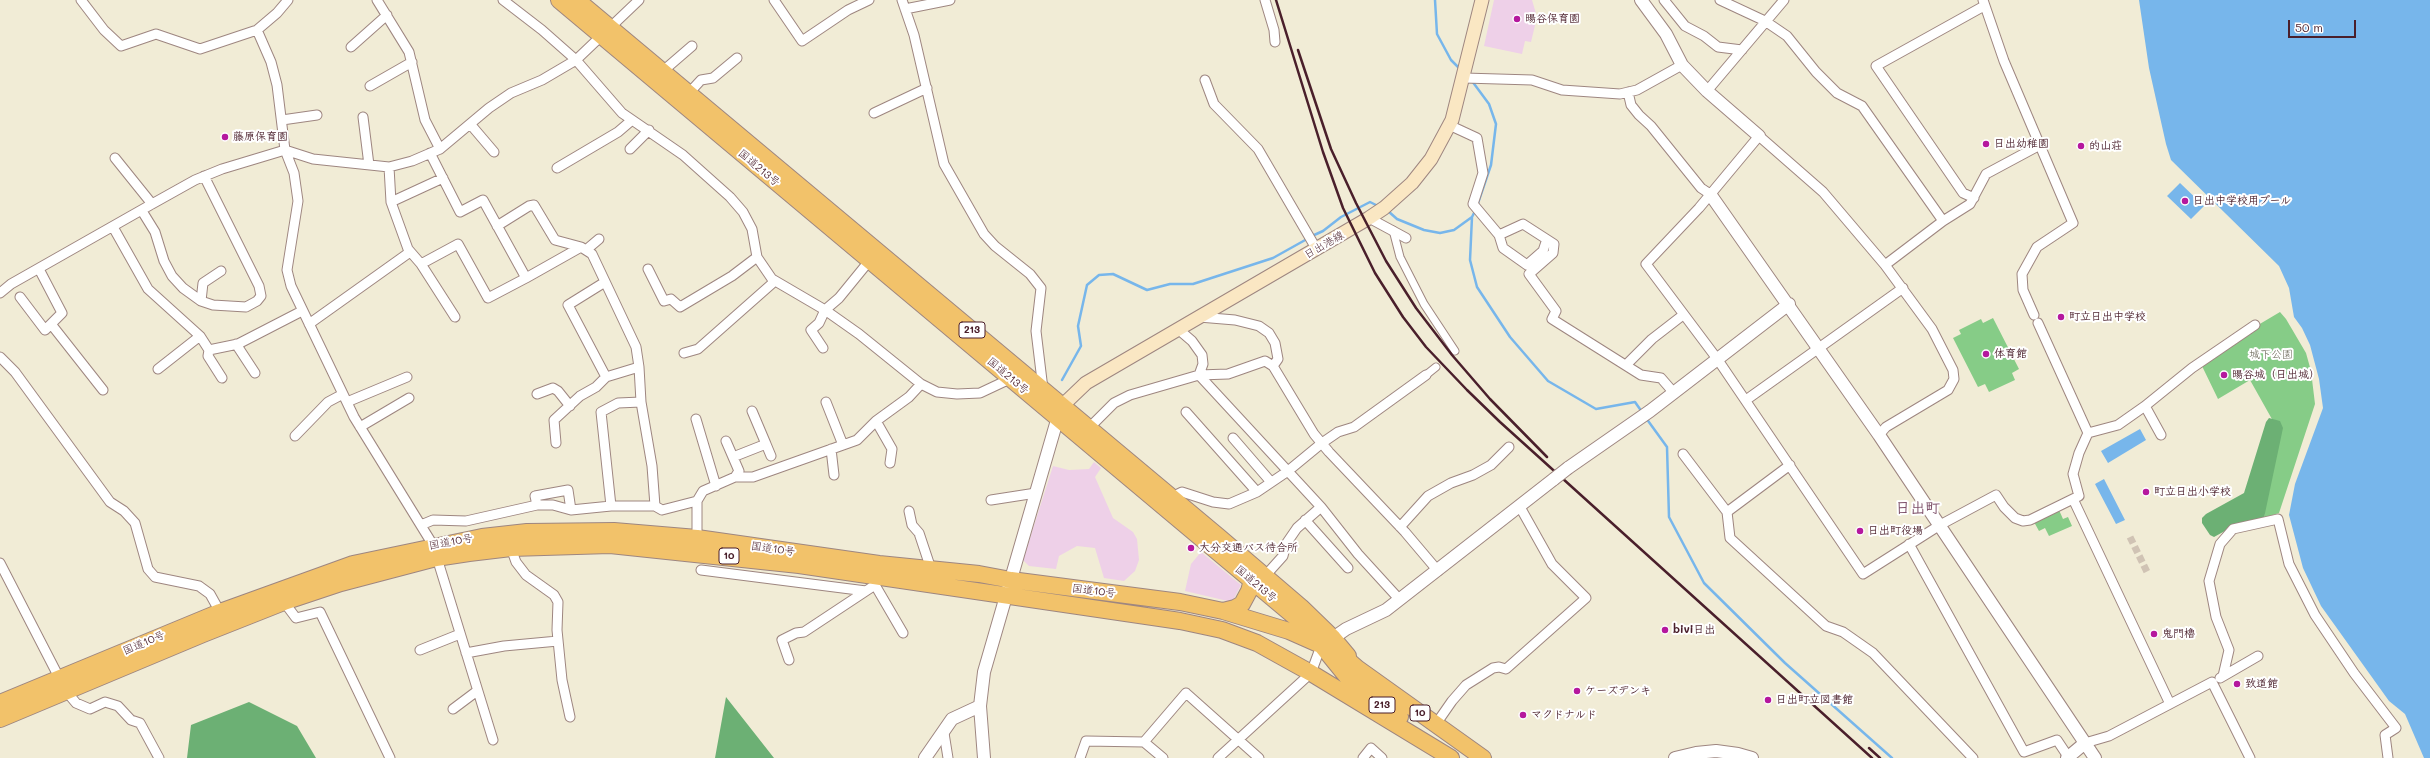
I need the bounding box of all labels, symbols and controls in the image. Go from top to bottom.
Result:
place label: 暘谷保育園 [1525,12,1580,26]
scale bar [2290,12,2358,38]
marker: 暘谷保育園 [1512,14,1522,24]
text: 50 m [2295,19,2323,35]
place label: 藤原保育園 [233,130,288,144]
marker: 藤原保育園 [220,132,230,142]
place label: 日出幼稚園 [1994,137,2049,151]
marker: 日出幼稚園 [1981,139,1991,149]
place label: 的山荘 [2089,139,2122,153]
marker: 的山荘 [2076,141,2086,151]
street label: 国道213号 [735,147,783,189]
place label: 日出中学校用プール [2193,194,2291,208]
marker: 日出中学校用プール [2180,196,2190,206]
street label: 日出港線 [1302,228,1346,262]
place label: 町立日出中学校 [2069,310,2146,324]
marker: 町立日出中学校 [2056,312,2066,322]
road number: 213 [959,322,985,338]
place label: 体育館 [1994,347,2027,361]
park label: 城下公園 [2249,348,2293,362]
marker: 体育館 [1981,349,1991,359]
street label: 国道213号 [984,355,1032,397]
place label: 暘谷城（日出城） [2232,368,2320,382]
marker: 暘谷城（日出城） [2219,370,2229,380]
place label: 町立日出小学校 [2154,485,2231,499]
marker: 町立日出小学校 [2141,487,2151,497]
district label: 日出町 [1896,499,1940,517]
place label: 日出町役場 [1868,524,1923,538]
marker: 日出町役場 [1855,526,1865,536]
street label: 国道10号 [428,532,474,552]
street label: 国道10号 [750,539,796,559]
place label: 大分交通バス待合所 [1199,541,1298,555]
marker: 大分交通バス待合所 [1186,543,1196,553]
road number: 10 [719,548,739,564]
street label: 国道213号 [1232,563,1280,605]
street label: 国道10号 [1071,582,1117,600]
place label: bivi日出 [1673,623,1715,637]
marker: bivi日出 [1660,625,1670,635]
place label: 鬼門櫓 [2162,627,2195,641]
street label: 国道10号 [121,628,167,658]
marker: 鬼門櫓 [2149,629,2159,639]
place label: 致道館 [2245,677,2278,691]
marker: 致道館 [2232,679,2242,689]
place label: ケーズデンキ [1585,684,1651,698]
marker: ケーズデンキ [1572,686,1582,696]
place label: 日出町立図書館 [1776,693,1853,707]
marker: 日出町立図書館 [1763,695,1773,705]
road number: 213 [1369,697,1395,713]
road number: 10 [1410,705,1430,721]
place label: マクドナルド [1531,708,1597,722]
marker: マクドナルド [1518,710,1528,720]

